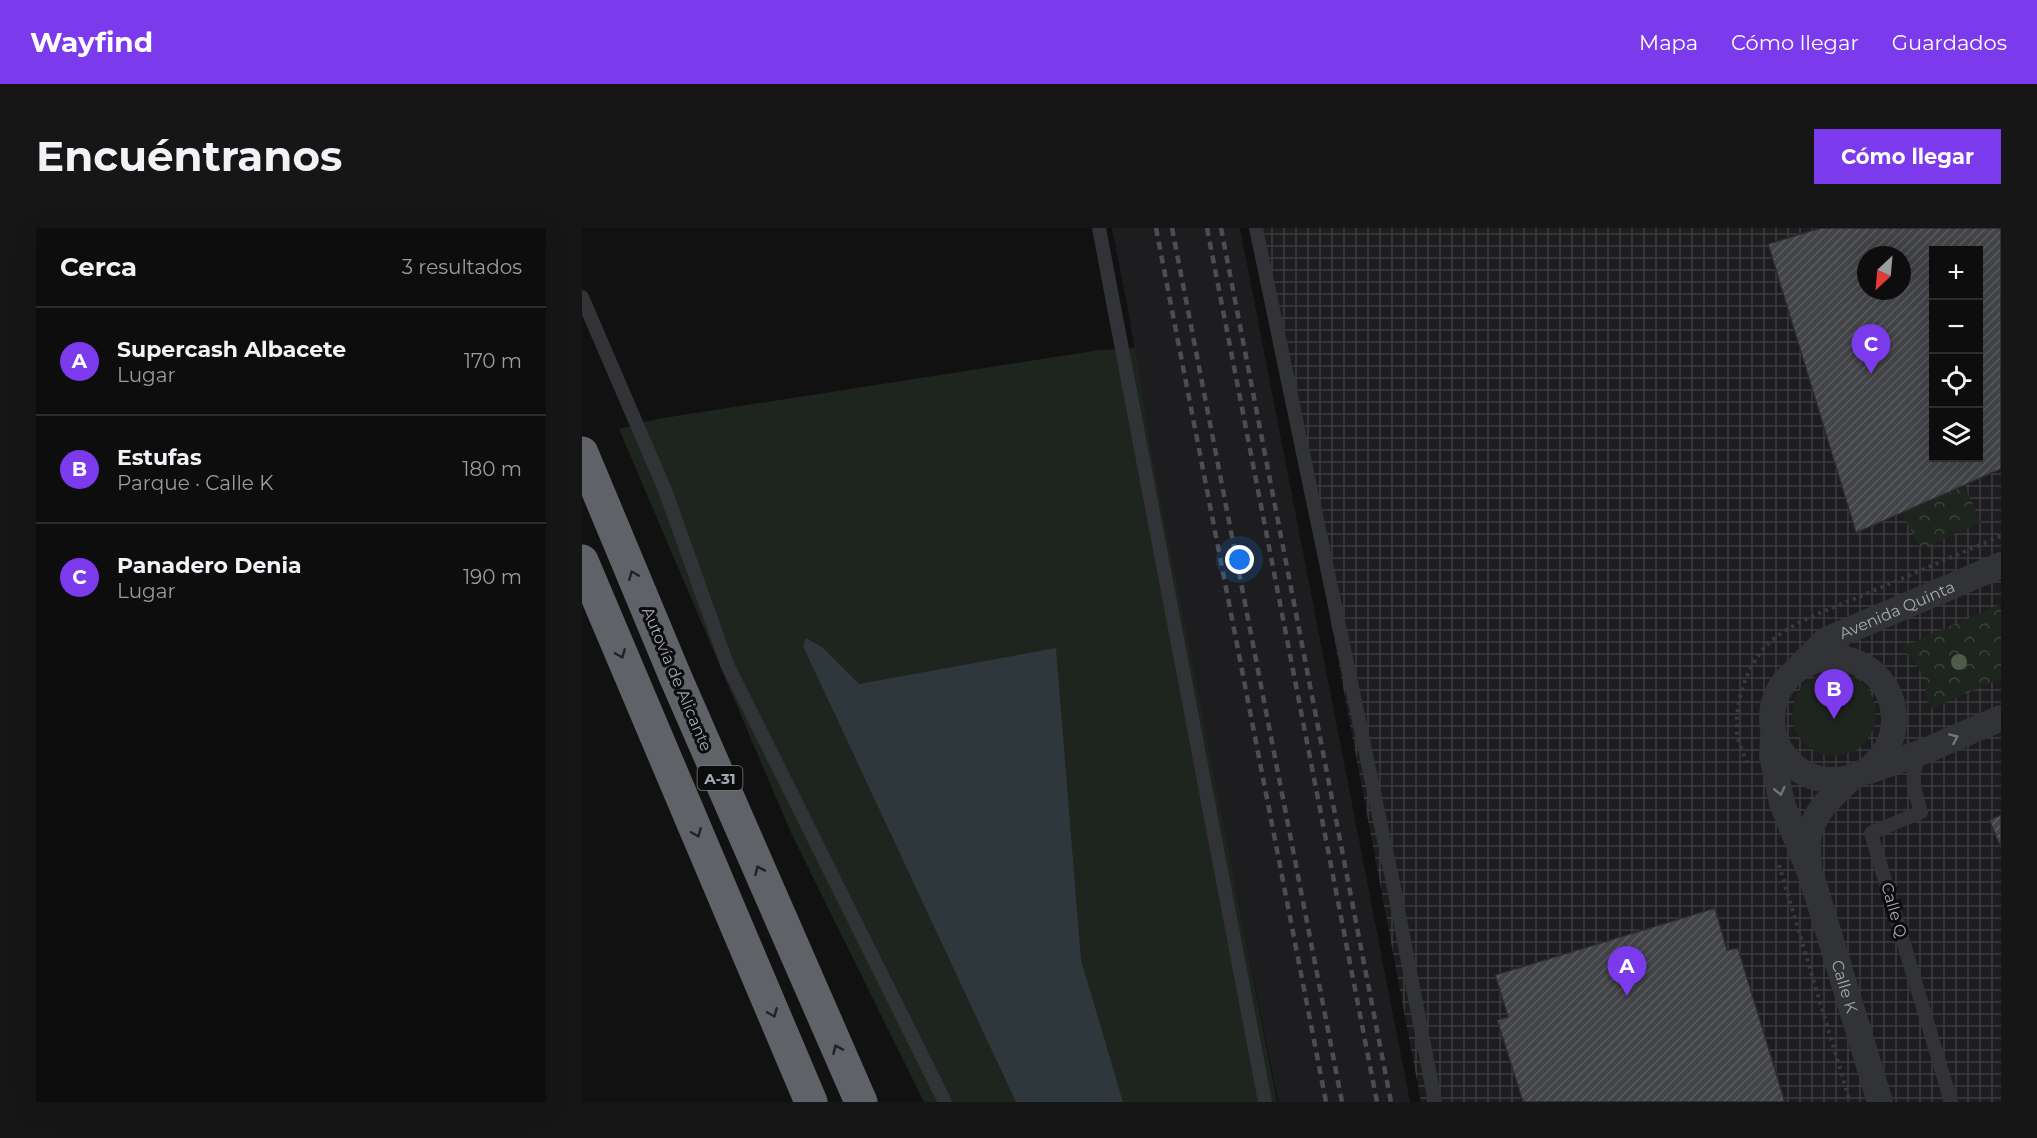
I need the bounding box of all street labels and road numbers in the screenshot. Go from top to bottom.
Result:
street label: Avenida Quinta [1836,577,1957,643]
street label: Autovía de Alicante [638,604,716,754]
road number: A-31 [698,766,742,790]
street label: Calle Q [1877,880,1911,940]
street label: Calle K [1828,957,1862,1016]

